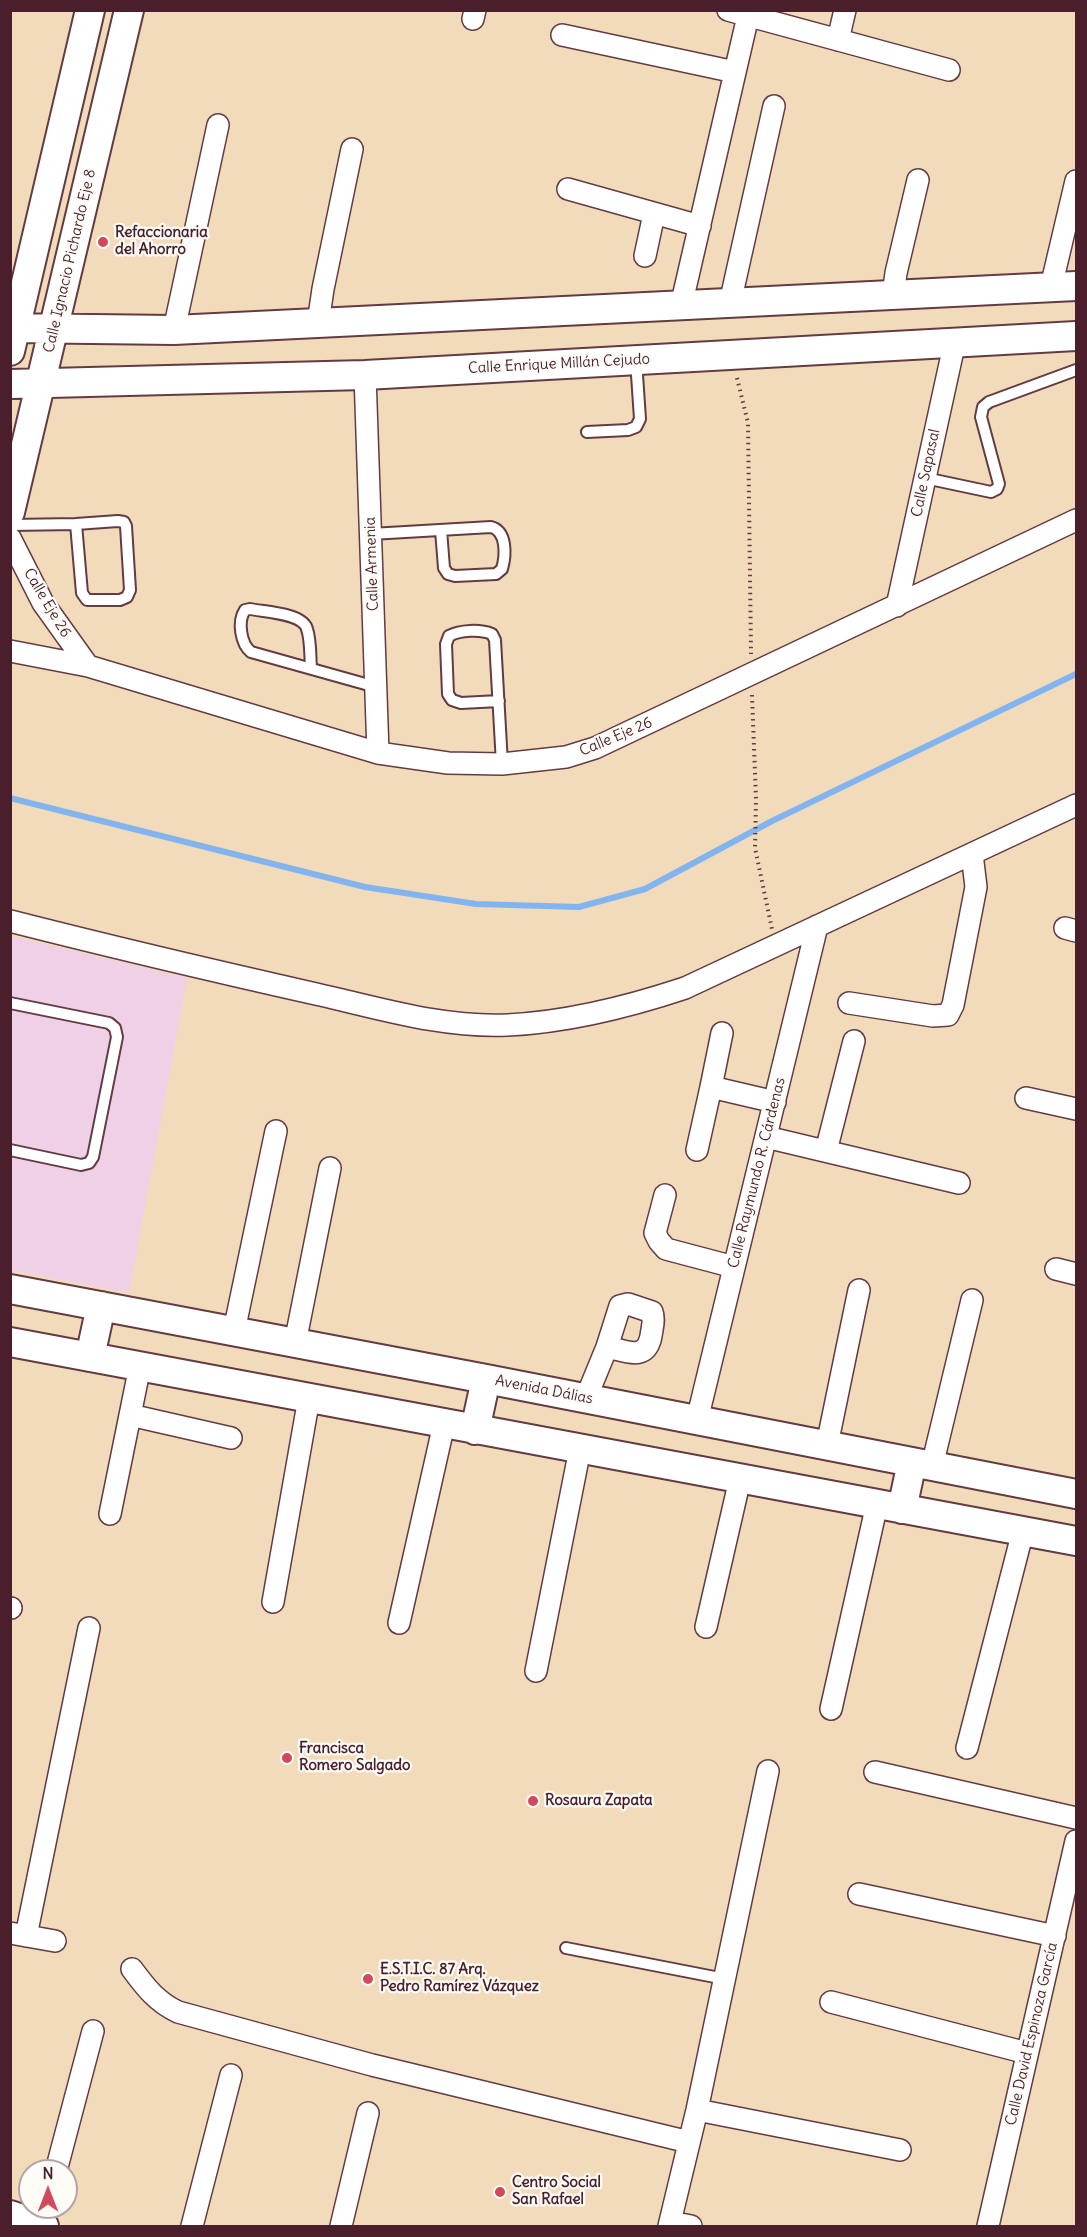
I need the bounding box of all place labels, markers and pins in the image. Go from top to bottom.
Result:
place label: Refaccionaria del Ahorro [115,224,208,259]
marker: Refaccionaria del Ahorro [96,235,110,249]
place label: Francisca Romero Salgado [299,1740,410,1775]
marker: Francisca Romero Salgado [280,1751,294,1765]
place label: Rosaura Zapata [545,1792,653,1810]
marker: Rosaura Zapata [526,1794,540,1808]
place label: E.S.T.I.C. 87 Arq. Pedro Ramírez Vázquez [380,1961,539,1996]
marker: E.S.T.I.C. 87 Arq. Pedro Ramírez Vázquez [361,1972,375,1986]
place label: Centro Social San Rafael [512,2174,601,2209]
marker: Centro Social San Rafael [493,2185,507,2199]

